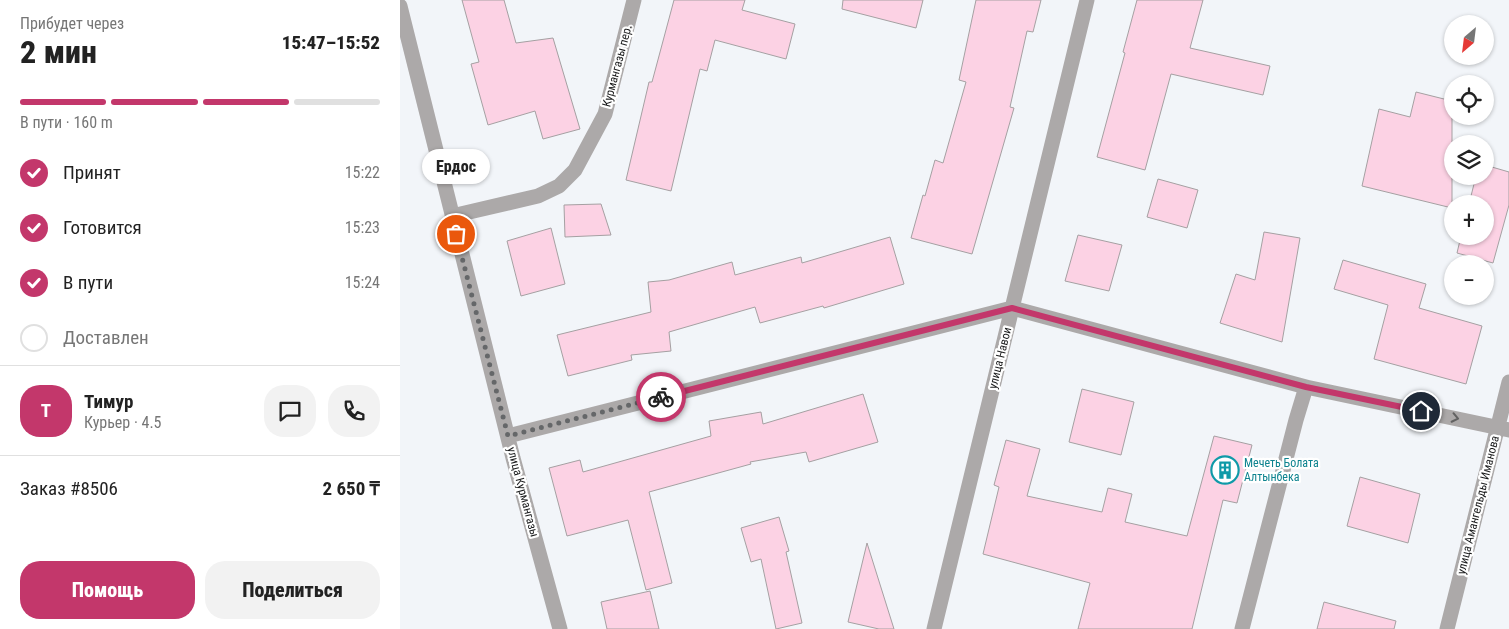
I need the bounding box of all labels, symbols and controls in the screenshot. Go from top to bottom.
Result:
text: Прибудет через [20,14,124,33]
north arrow [1444,15,1494,65]
map controls [1444,15,1494,305]
street label: Курмангазы пер. [599,23,635,109]
text: 15:47–15:52 [282,31,380,54]
text: 2 мин [20,33,97,71]
button: locate [1444,75,1494,125]
text: В пути · 160 m [20,113,113,132]
button: layers [1444,135,1494,185]
callout: Ердос [422,149,490,184]
text: Ердос [436,157,476,176]
icon: check [20,159,48,187]
text: Принят [63,161,121,184]
text: 15:22 [345,163,380,182]
button: + [1444,195,1494,245]
pin [435,213,477,255]
icon: check [20,214,48,242]
text: Готовится [63,216,142,239]
text: 15:23 [345,218,380,237]
icon: bag [442,220,470,248]
button: − [1444,255,1494,305]
icon: check [20,269,48,297]
text: В пути [63,271,113,294]
text: 15:24 [345,273,380,292]
text: Доставлен [63,326,149,349]
street label: улица Навои [986,326,1014,390]
courier [636,372,686,422]
icon: bike [647,383,675,411]
button: chat [264,385,316,437]
button: phone [328,385,380,437]
text: Тимур [84,390,133,413]
pin [1400,390,1442,432]
icon: home [1407,397,1435,425]
text: Т [41,399,51,422]
one-way arrow [1450,412,1459,423]
text: Курьер · 4.5 [84,413,162,432]
street label: улица Амангельды Иманова [1454,434,1502,576]
street label: улица Курмангазы [504,445,542,539]
building icon: Мечеть Болата Алтынбека [1210,455,1240,485]
place label: Мечеть Болата Алтынбека [1244,456,1319,484]
text: Заказ #8506 [20,477,118,500]
text: 2 650 ₸ [322,477,380,500]
button: Помощь [20,561,195,619]
button: Поделиться [205,561,380,619]

